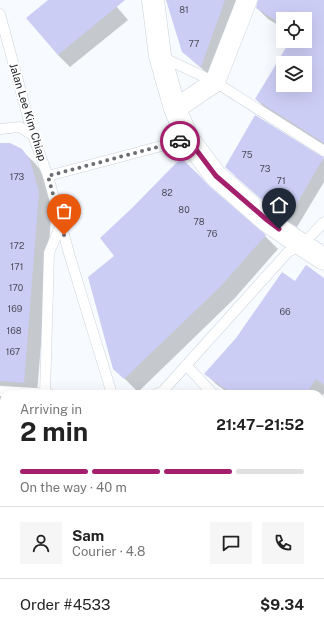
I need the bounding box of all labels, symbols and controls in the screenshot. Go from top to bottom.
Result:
house number: 81 [179,4,189,15]
map controls [276,12,312,92]
button: locate [276,12,312,48]
house number: 77 [189,38,199,49]
button: layers [276,56,312,92]
street label: Jalan Lee Kim Chiap [7,62,49,163]
courier [160,121,200,161]
icon: car [169,130,191,152]
house number: 75 [241,149,253,160]
house number: 73 [260,163,271,174]
house number: 173 [10,171,25,182]
house number: 71 [276,175,286,186]
house number: 82 [161,187,173,198]
pin [262,188,296,229]
pin [47,194,81,235]
icon: home [268,194,290,216]
icon: bag [53,200,75,222]
house number: 80 [178,204,190,215]
house number: 78 [193,216,205,227]
house number: 76 [207,228,218,239]
house number: 172 [10,240,24,251]
house number: 171 [11,261,23,272]
house number: 170 [9,282,24,293]
house number: 169 [8,303,23,314]
house number: 66 [279,306,291,317]
house number: 168 [6,325,22,336]
house number: 167 [6,346,20,357]
text: Arriving in [20,402,82,417]
text: 2 min [20,416,88,447]
text: 21:47–21:52 [216,416,304,433]
text: On the way · 40 m [20,480,127,495]
button: person [20,522,62,564]
button: chat [210,522,252,564]
button: phone [262,522,304,564]
text: Sam [72,527,104,544]
text: Courier · 4.8 [72,544,145,559]
text: Order #4533 [20,596,110,613]
text: $9.34 [260,596,304,613]

